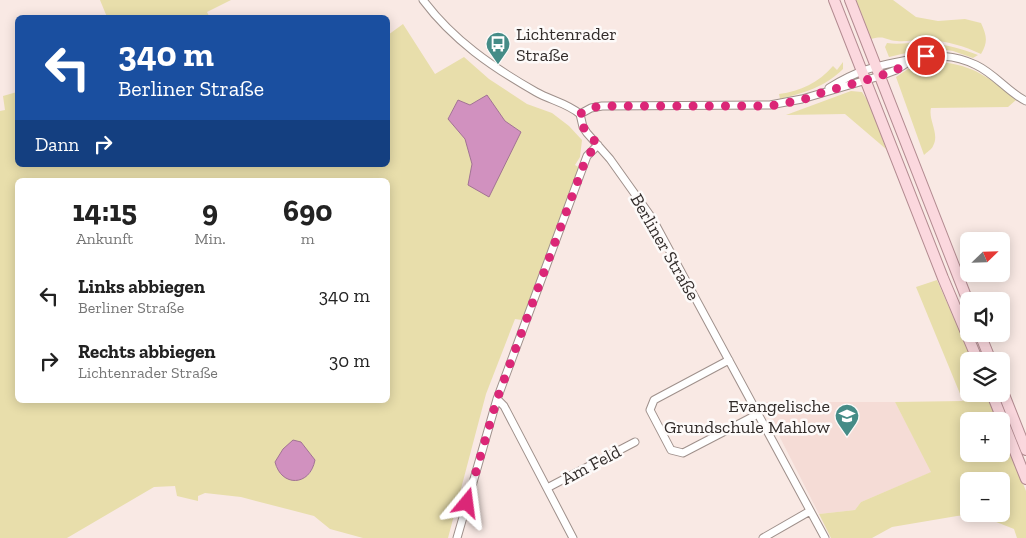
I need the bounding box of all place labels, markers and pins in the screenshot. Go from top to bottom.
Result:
place label: Lichtenrader Straße [516,23,617,66]
bus stop icon: Lichtenrader Straße [485,31,511,65]
pin [905,35,947,77]
place label: Evangelische Grundschule Mahlow [664,395,830,438]
school or university icon: Evangelische Grundschule Mahlow [834,403,860,437]

